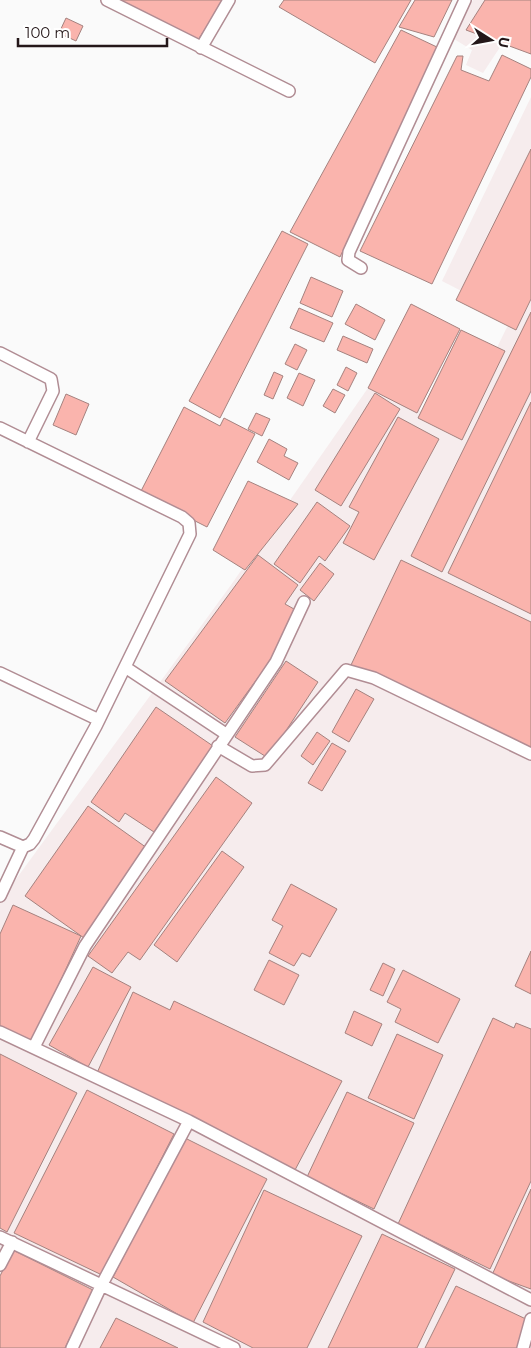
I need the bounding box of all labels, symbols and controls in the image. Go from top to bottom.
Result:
scale bar [18,15,166,47]
north arrow [466,15,516,65]
text: 100 m [25,23,70,42]
text: U [494,35,514,50]

